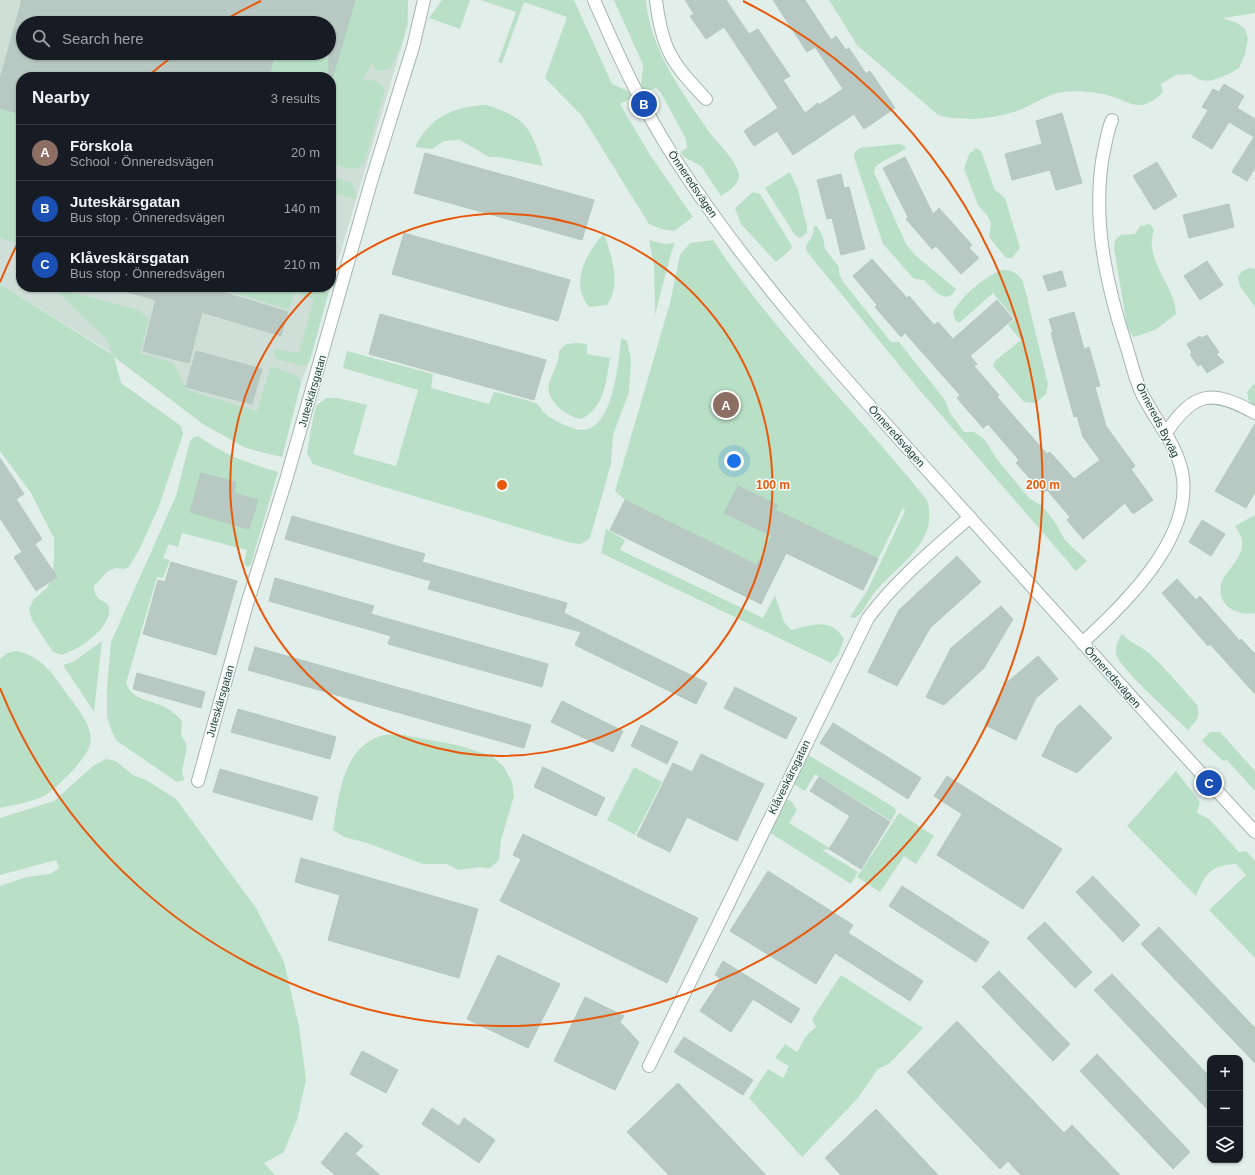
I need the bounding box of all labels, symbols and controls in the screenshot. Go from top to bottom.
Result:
search box [16,16,336,60]
icon: search [30,27,52,49]
text: Search here [62,30,144,47]
text: Nearby [32,88,90,107]
pin: B [631,89,657,119]
text: 3 results [271,91,320,106]
text: Förskola [70,137,133,154]
text: A [40,145,50,160]
text: 20 m [291,145,320,160]
street label: Önneredsvägen [666,148,720,220]
text: School · Önneredsvägen [70,154,214,169]
text: Juteskärsgatan [70,193,180,210]
text: B [40,201,50,216]
text: 140 m [284,201,320,216]
text: Bus stop · Önneredsvägen [70,210,225,225]
text: Klåveskärsgatan [70,249,189,266]
text: C [40,257,50,272]
text: 210 m [284,257,320,272]
text: Bus stop · Önneredsvägen [70,266,225,281]
street label: Juteskärsgatan [296,353,328,429]
street label: Önnereds Byväg [1134,381,1182,459]
pin: A [713,390,739,420]
street label: Önneredsvägen [866,403,928,469]
your location [724,451,744,471]
centre of rings [495,478,509,492]
text: 100 m [756,478,790,492]
text: 200 m [1026,478,1060,492]
street label: Önneredsvägen [1082,644,1144,710]
street label: Juteskärsgatan [204,663,236,739]
street label: Klåveskärsgatan [766,738,812,816]
pin: C [1196,768,1222,798]
map controls [1207,1055,1243,1163]
button: + [1207,1055,1243,1091]
button: − [1207,1091,1243,1127]
button: layers [1207,1127,1243,1163]

